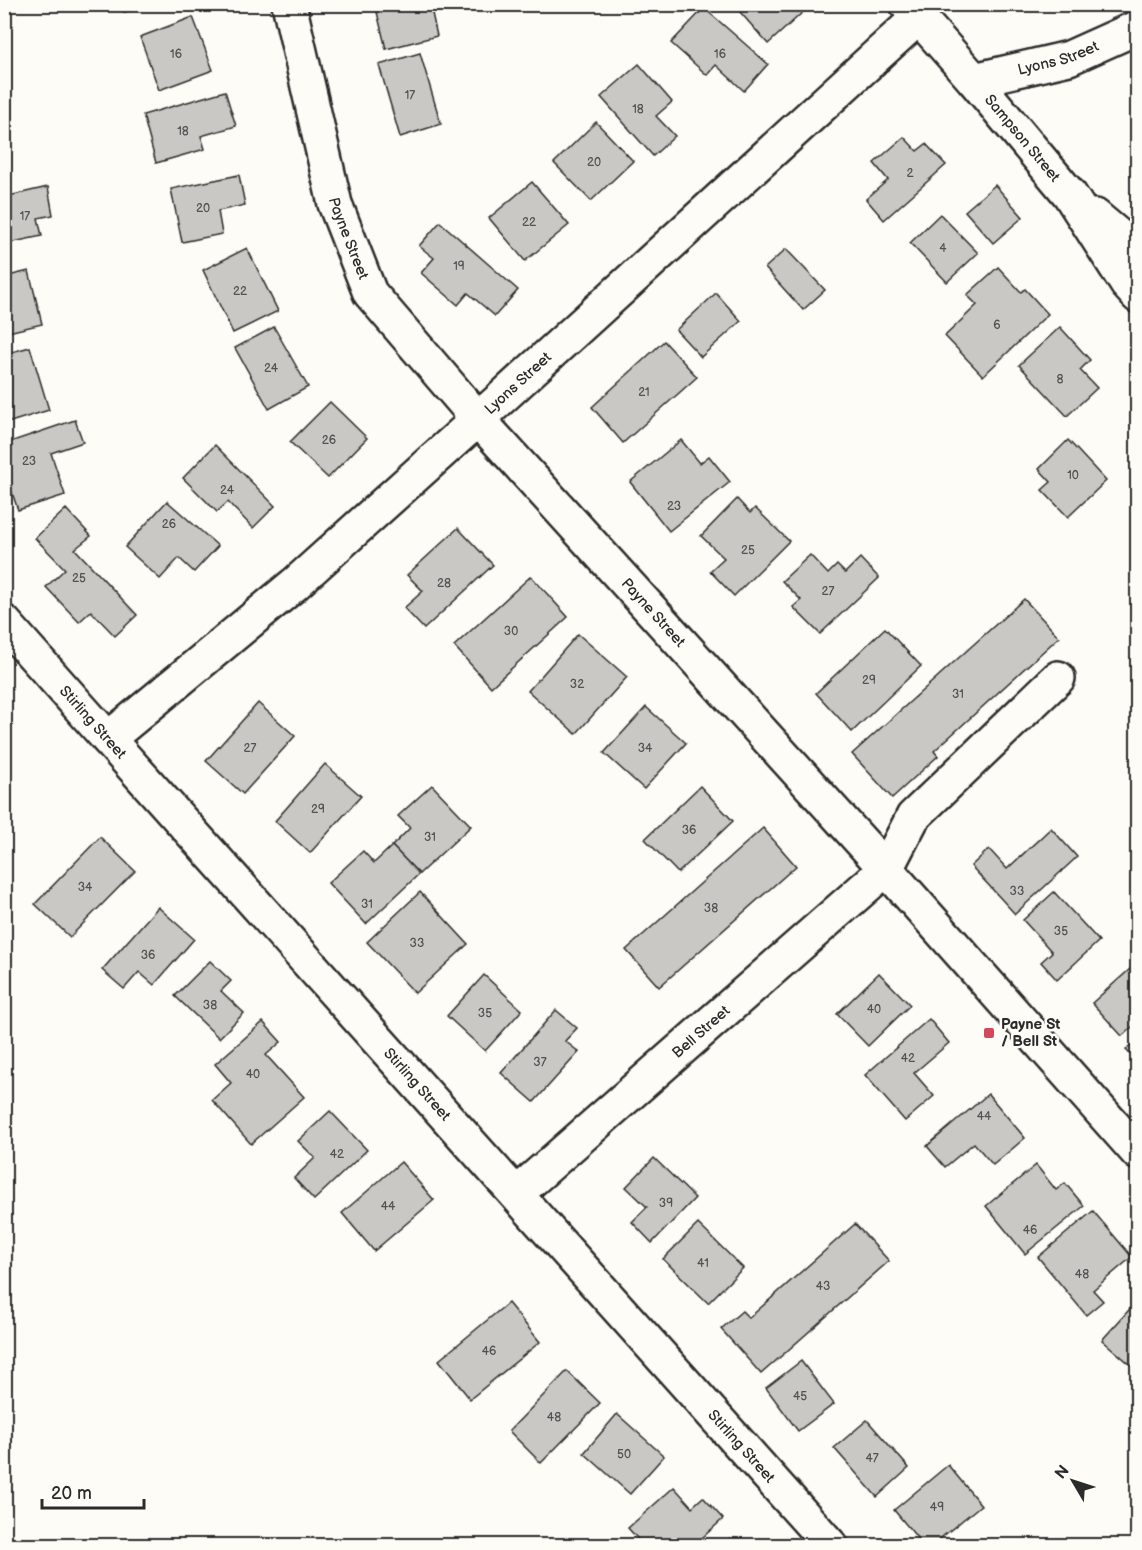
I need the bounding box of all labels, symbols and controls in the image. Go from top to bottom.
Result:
street label: Lyons Street [1016,37,1102,80]
house number: 16 [170,47,182,62]
house number: 16 [714,47,726,62]
house number: 17 [405,88,415,103]
street label: Sampson Street [980,91,1064,186]
house number: 18 [632,102,644,117]
house number: 18 [177,124,189,139]
house number: 20 [587,155,601,170]
house number: 2 [906,166,914,181]
street label: Payne Street [324,196,373,282]
house number: 20 [196,201,210,216]
house number: 17 [20,209,30,224]
house number: 22 [522,215,536,230]
house number: 4 [939,241,947,256]
house number: 19 [453,259,465,274]
house number: 22 [233,284,247,299]
house number: 6 [993,318,1001,333]
street label: Lyons Street [481,348,556,419]
house number: 24 [264,361,279,376]
house number: 8 [1057,372,1064,387]
house number: 21 [638,385,650,400]
house number: 26 [322,433,336,448]
house number: 23 [22,454,36,469]
house number: 10 [1067,468,1079,483]
house number: 24 [220,483,235,498]
house number: 23 [667,499,681,514]
house number: 26 [162,517,176,532]
house number: 25 [741,543,755,558]
house number: 25 [72,571,86,586]
street label: Payne Street [617,574,689,652]
house number: 28 [437,576,451,591]
house number: 27 [822,584,835,599]
house number: 30 [504,624,518,639]
house number: 29 [862,673,876,688]
house number: 32 [570,677,584,692]
street label: Stirling Street [55,682,130,763]
house number: 31 [952,687,964,702]
house number: 27 [244,741,257,756]
house number: 34 [638,741,653,756]
house number: 29 [311,802,325,817]
house number: 36 [682,823,696,838]
house number: 31 [424,830,436,845]
house number: 34 [78,880,93,895]
house number: 33 [1010,884,1024,899]
house number: 31 [361,897,373,912]
house number: 38 [704,901,718,916]
house number: 35 [1054,924,1068,939]
house number: 33 [410,936,424,951]
house number: 36 [141,948,155,963]
house number: 38 [203,998,217,1013]
street label: Bell Street [668,1001,734,1063]
house number: 40 [867,1002,881,1017]
house number: 35 [478,1006,492,1021]
place label: Payne St / Bell St [1001,1015,1060,1051]
marker: Payne St / Bell St [982,1026,996,1040]
street label: Stirling Street [379,1044,455,1125]
house number: 42 [901,1051,915,1066]
house number: 37 [533,1055,547,1070]
house number: 40 [246,1067,260,1082]
house number: 44 [977,1109,992,1124]
house number: 42 [330,1147,344,1162]
house number: 39 [659,1196,673,1211]
house number: 44 [381,1199,396,1214]
house number: 46 [1023,1223,1037,1238]
house number: 41 [697,1256,709,1271]
house number: 48 [1075,1267,1089,1282]
house number: 43 [816,1279,830,1294]
house number: 46 [482,1344,496,1359]
house number: 45 [793,1389,807,1404]
street label: Stirling Street [704,1406,779,1487]
house number: 48 [547,1410,561,1425]
house number: 50 [617,1447,631,1462]
house number: 47 [865,1451,879,1466]
north arrow [1043,1451,1103,1511]
text: N [1051,1462,1074,1483]
scale bar [42,1472,144,1510]
text: 20 m [51,1483,92,1504]
house number: 49 [930,1500,944,1515]

